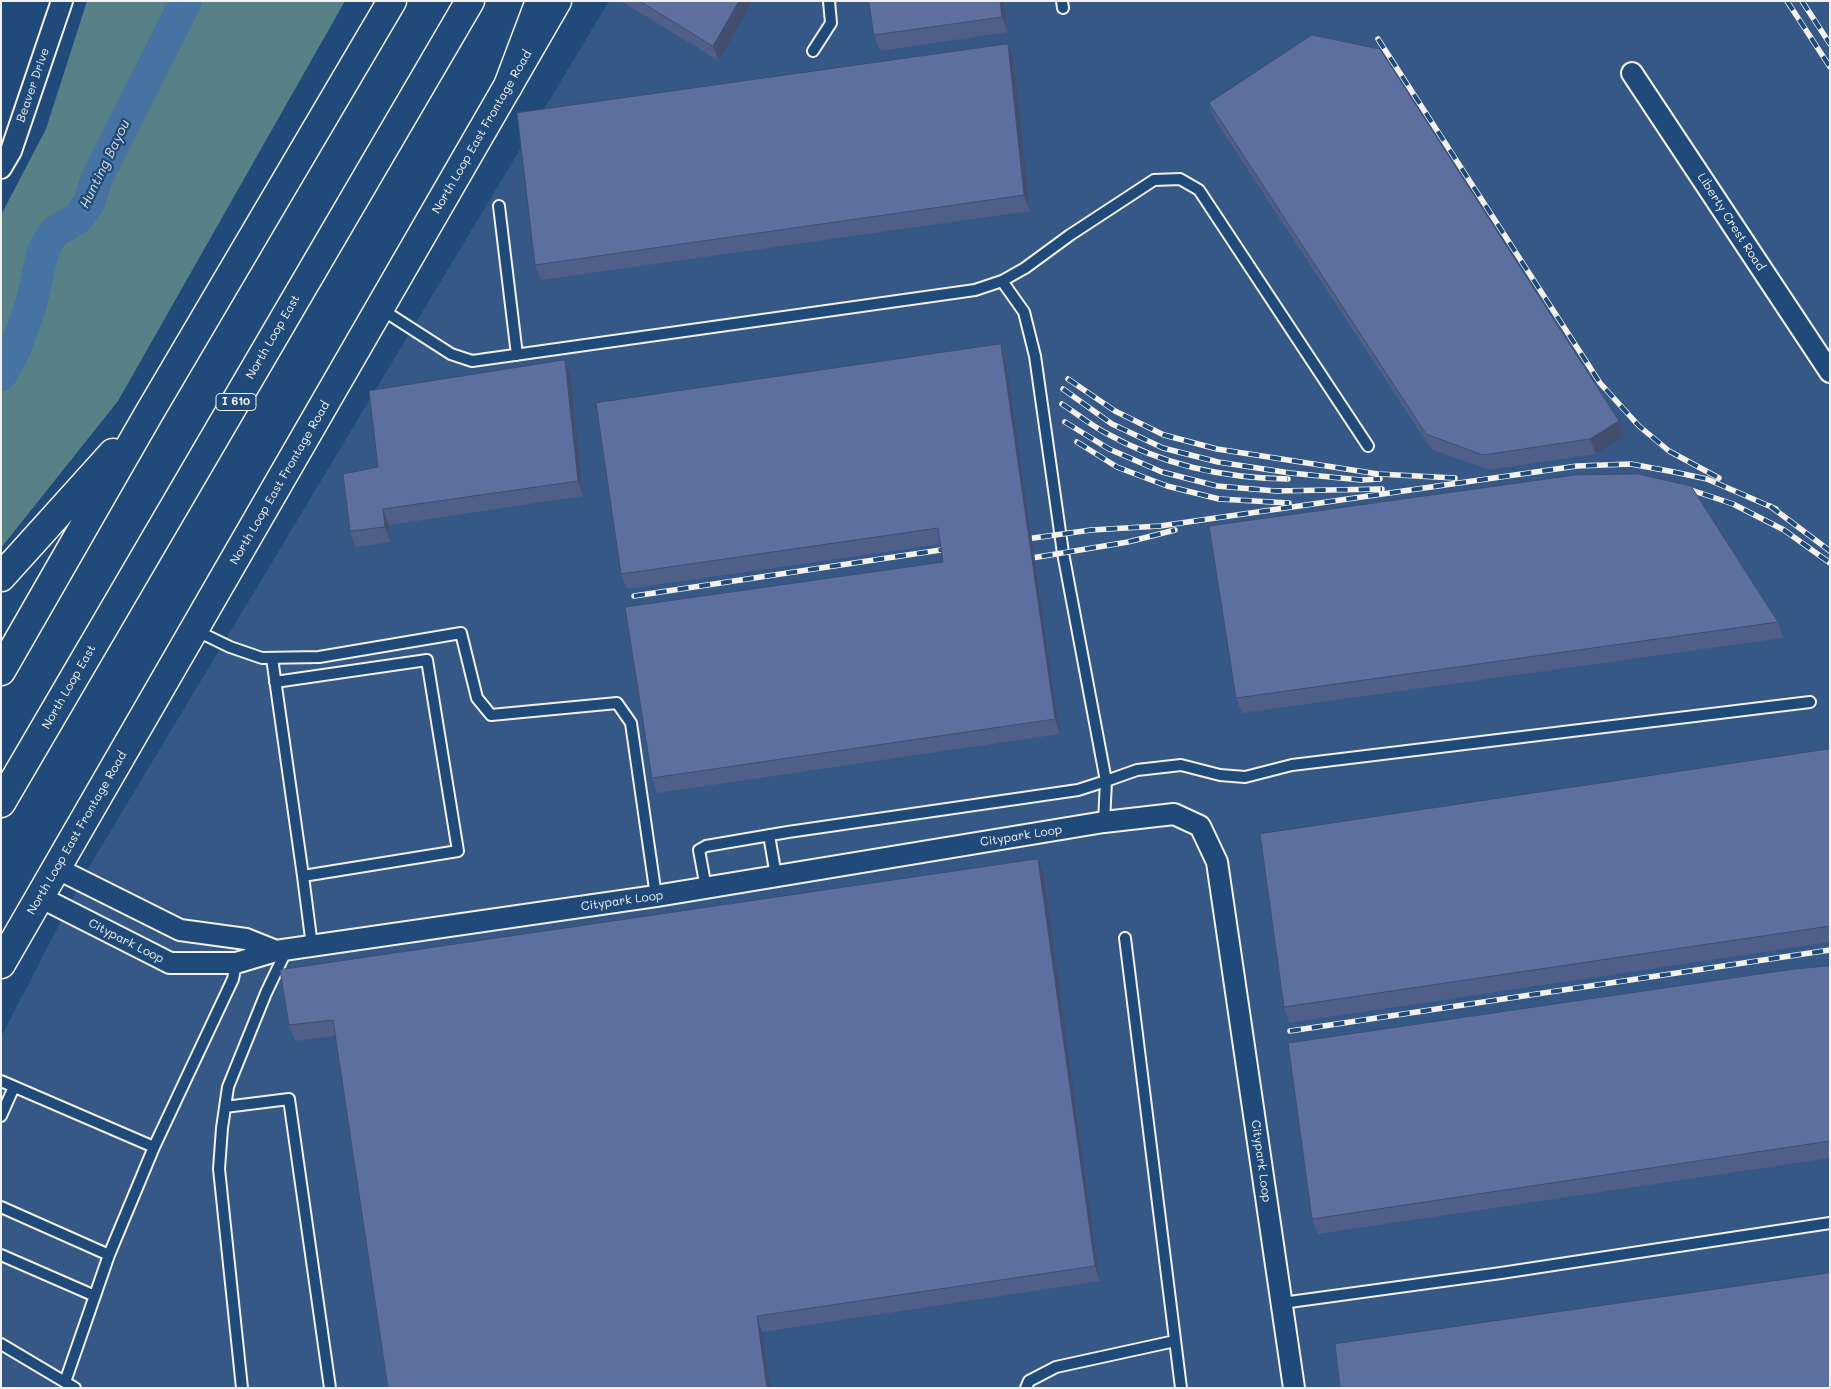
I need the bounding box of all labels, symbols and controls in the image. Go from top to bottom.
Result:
street label: Beaver Drive [14,46,52,124]
street label: North Loop East Frontage Road [429,48,535,216]
water label: Hunting Bayou [76,117,134,211]
street label: Liberty Crest Road [1694,171,1768,273]
street label: North Loop East [243,292,303,382]
road number: I 610 [216,394,256,411]
street label: North Loop East Frontage Road [227,399,333,567]
street label: North Loop East [39,642,99,732]
street label: North Loop East Frontage Road [24,749,130,917]
street label: Citypark Loop [979,822,1063,850]
street label: Citypark Loop [580,888,664,914]
street label: Citypark Loop [86,916,166,966]
street label: Citypark Loop [1248,1119,1274,1203]

